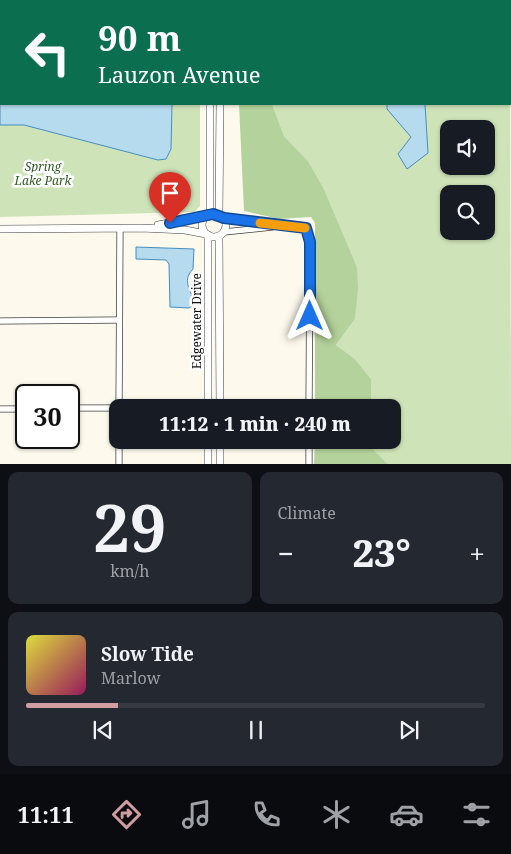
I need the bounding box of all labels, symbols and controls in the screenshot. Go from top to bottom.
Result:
text: 90 m [98,14,181,61]
icon: left [15,20,80,85]
text: Lauzon Avenue [98,59,261,89]
map controls [440,120,495,240]
button: sound [440,120,495,175]
park label: Spring Lake Park [14,158,73,189]
pin [149,172,191,223]
icon: arrive [156,179,184,207]
button: search [440,185,495,240]
street label: Edgewater Drive [188,273,205,369]
position arrow [283,289,335,341]
speed limit sign: 30 [15,384,80,449]
text: 11:12 · 1 min · 240 m [159,411,351,437]
text: 29 [93,483,166,571]
text: Climate [278,502,336,524]
text: 23° [352,526,411,578]
text: − [278,534,294,572]
text: + [469,534,485,572]
text: km/h [110,560,149,582]
text: Slow Tide [101,641,194,667]
text: Marlow [101,667,161,689]
icon: previous [89,716,117,744]
icon: pause [242,716,270,744]
icon: next [395,716,423,744]
icon: directions [109,797,144,832]
icon: music [179,797,214,832]
icon: phone [249,797,284,832]
icon: climate [319,797,354,832]
icon: car [389,797,424,832]
icon: filters [459,797,494,832]
text: 11:11 [17,799,74,829]

